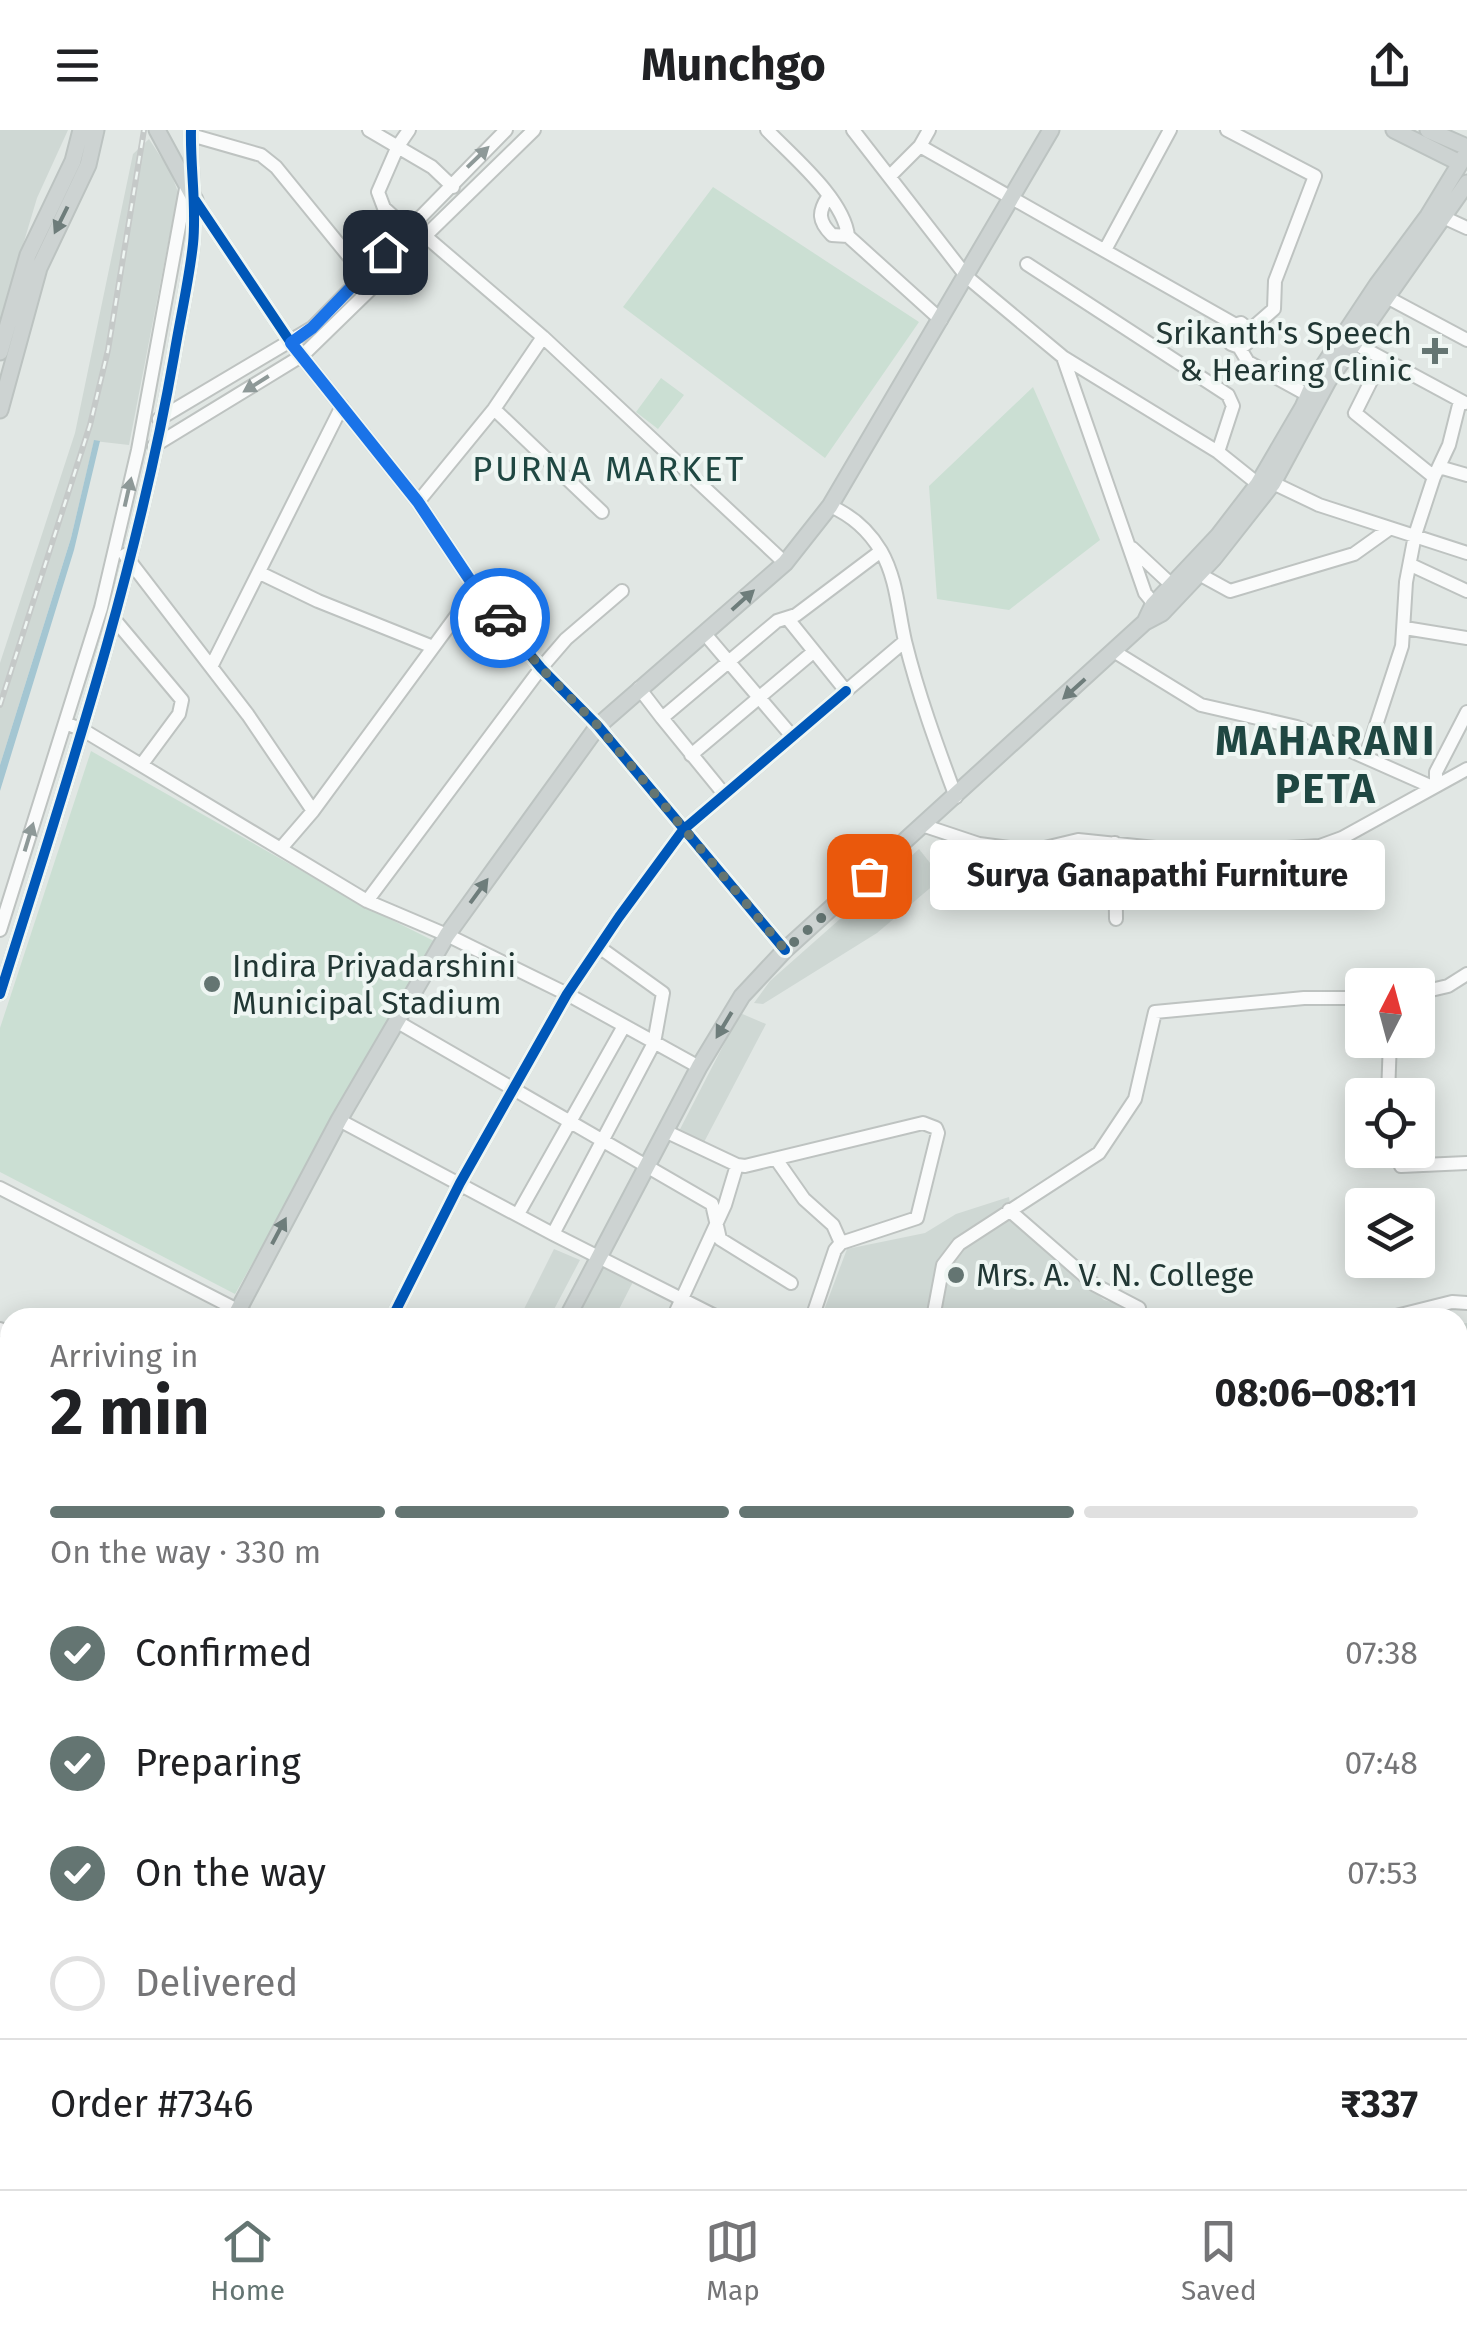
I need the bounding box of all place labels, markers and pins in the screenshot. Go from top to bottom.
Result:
pin [343,210,428,295]
place label: Srikanth's Speech & Hearing Clinic [1156,314,1412,389]
marker: Srikanth's Speech & Hearing Clinic [1422,338,1448,364]
pin [827,834,912,919]
callout: Surya Ganapathi Furniture [929,841,1384,911]
place label: Indira Priyadarshini Municipal Stadium [232,947,516,1022]
marker: Indira Priyadarshini Municipal Stadium [201,973,223,995]
place label: Mrs. A. V. N. College [976,1256,1254,1294]
marker: Mrs. A. V. N. College [945,1264,967,1286]

